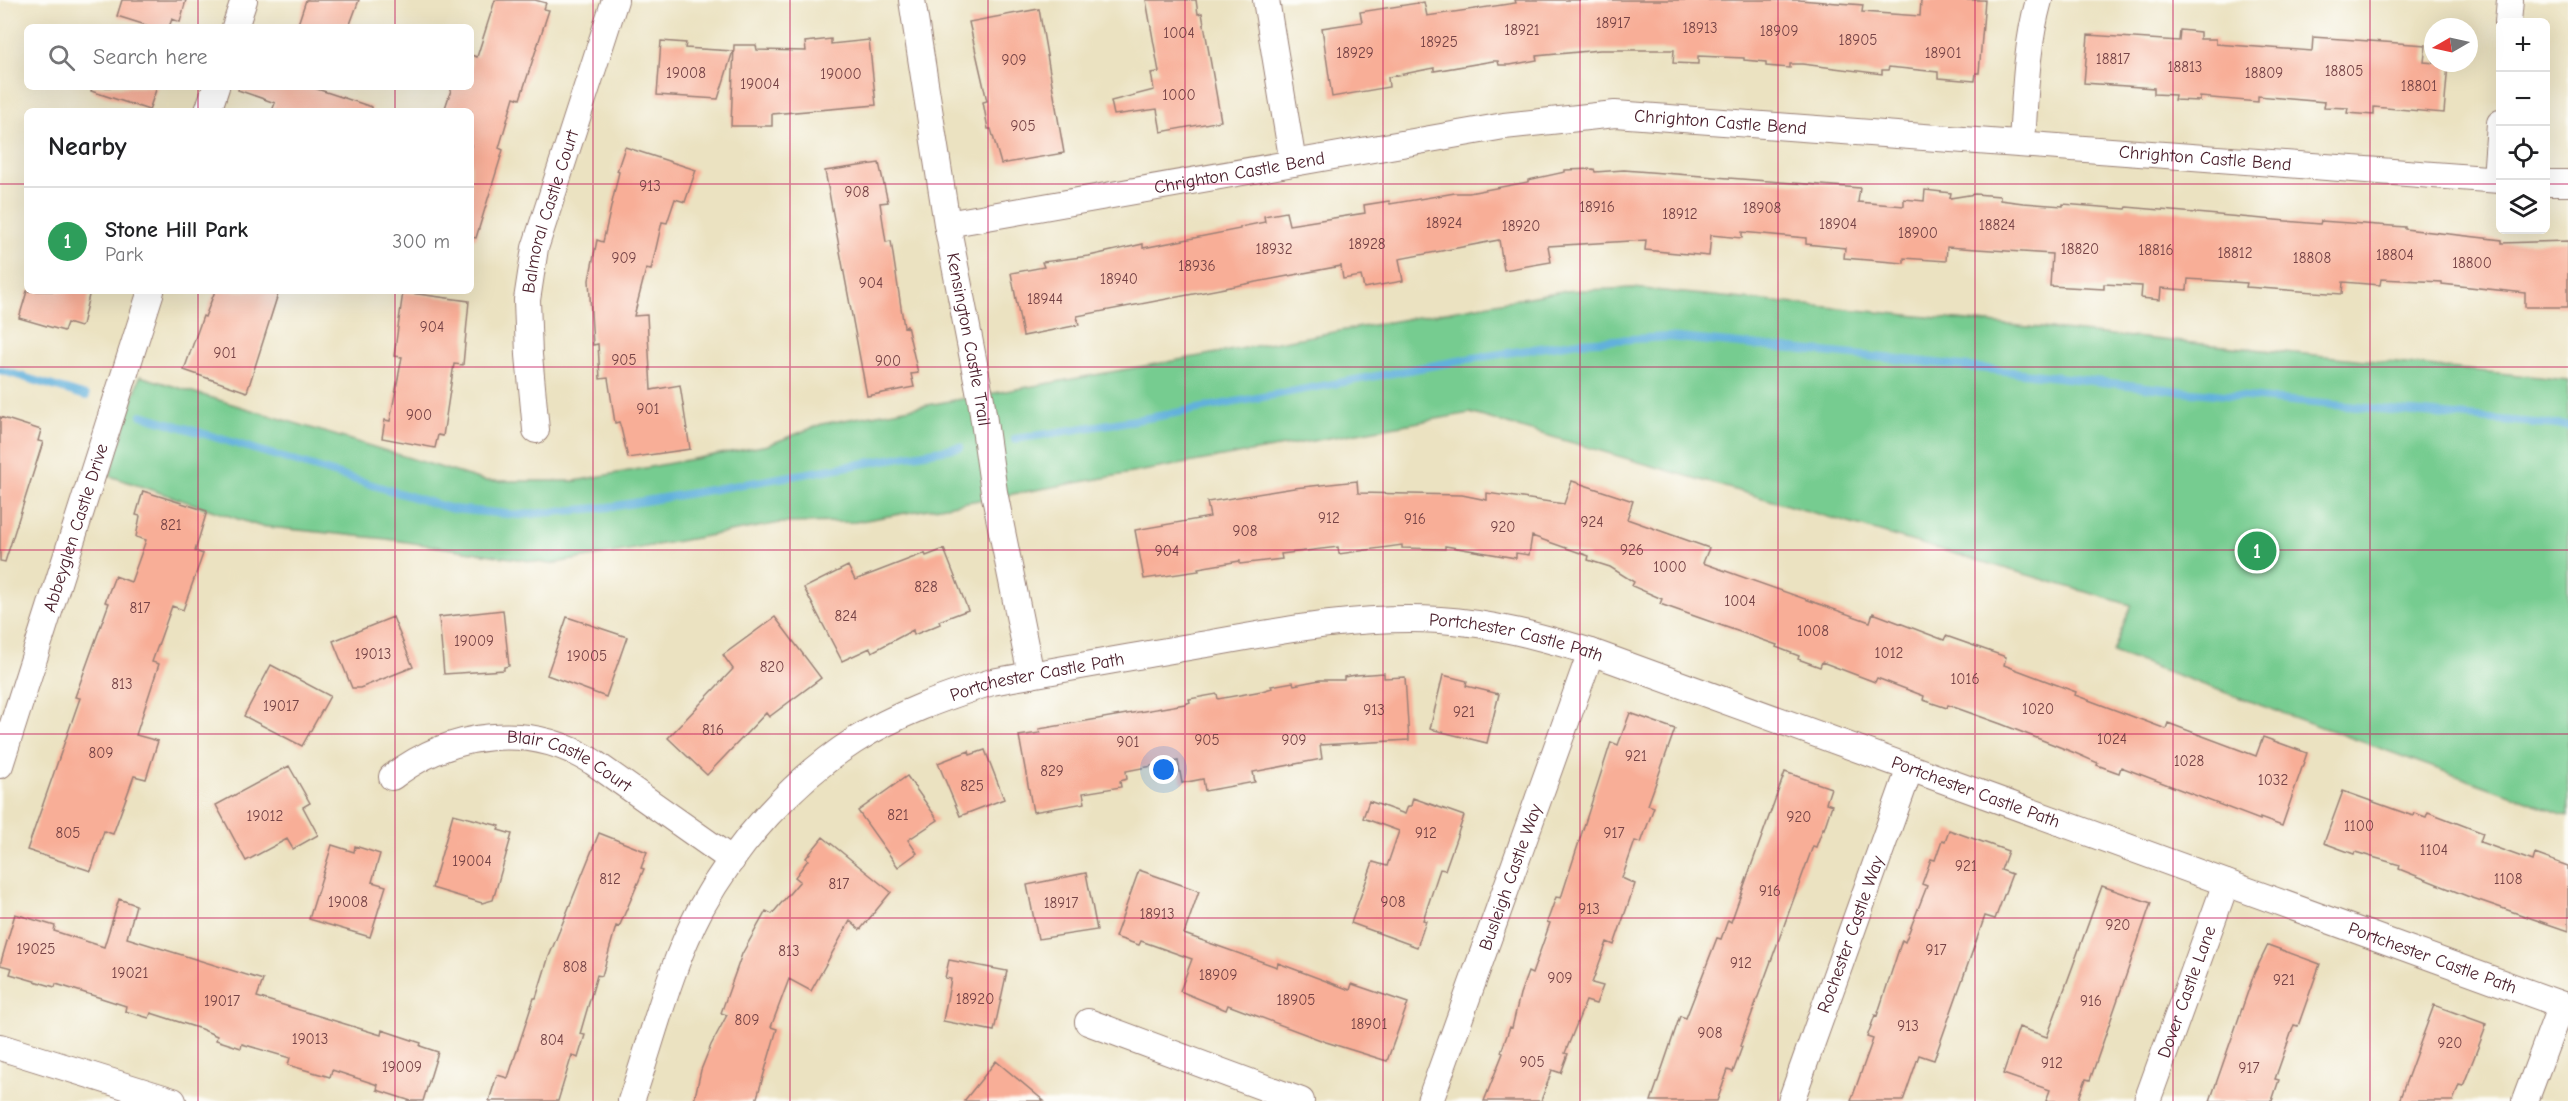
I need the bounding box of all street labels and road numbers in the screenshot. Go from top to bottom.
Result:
street label: Chrighton Castle Bend [1633,105,1808,139]
street label: Balmoral Castle Court [518,127,584,295]
street label: Chrighton Castle Bend [2118,142,2292,175]
street label: Chrighton Castle Bend [1153,148,1327,198]
street label: Kensington Castle Trail [942,251,995,427]
street label: Abbeyglen Castle Drive [39,441,113,615]
street label: Portchester Castle Path [1429,609,1606,667]
street label: Portchester Castle Path [947,648,1126,706]
street label: Blair Castle Court [507,726,636,797]
street label: Portchester Castle Path [1888,752,2063,833]
street label: Busleigh Castle Way [1475,800,1547,953]
street label: Rochester Castle Way [1813,852,1889,1016]
street label: Portchester Castle Path [2345,918,2520,998]
street label: Dover Castle Lane [2153,923,2221,1061]

